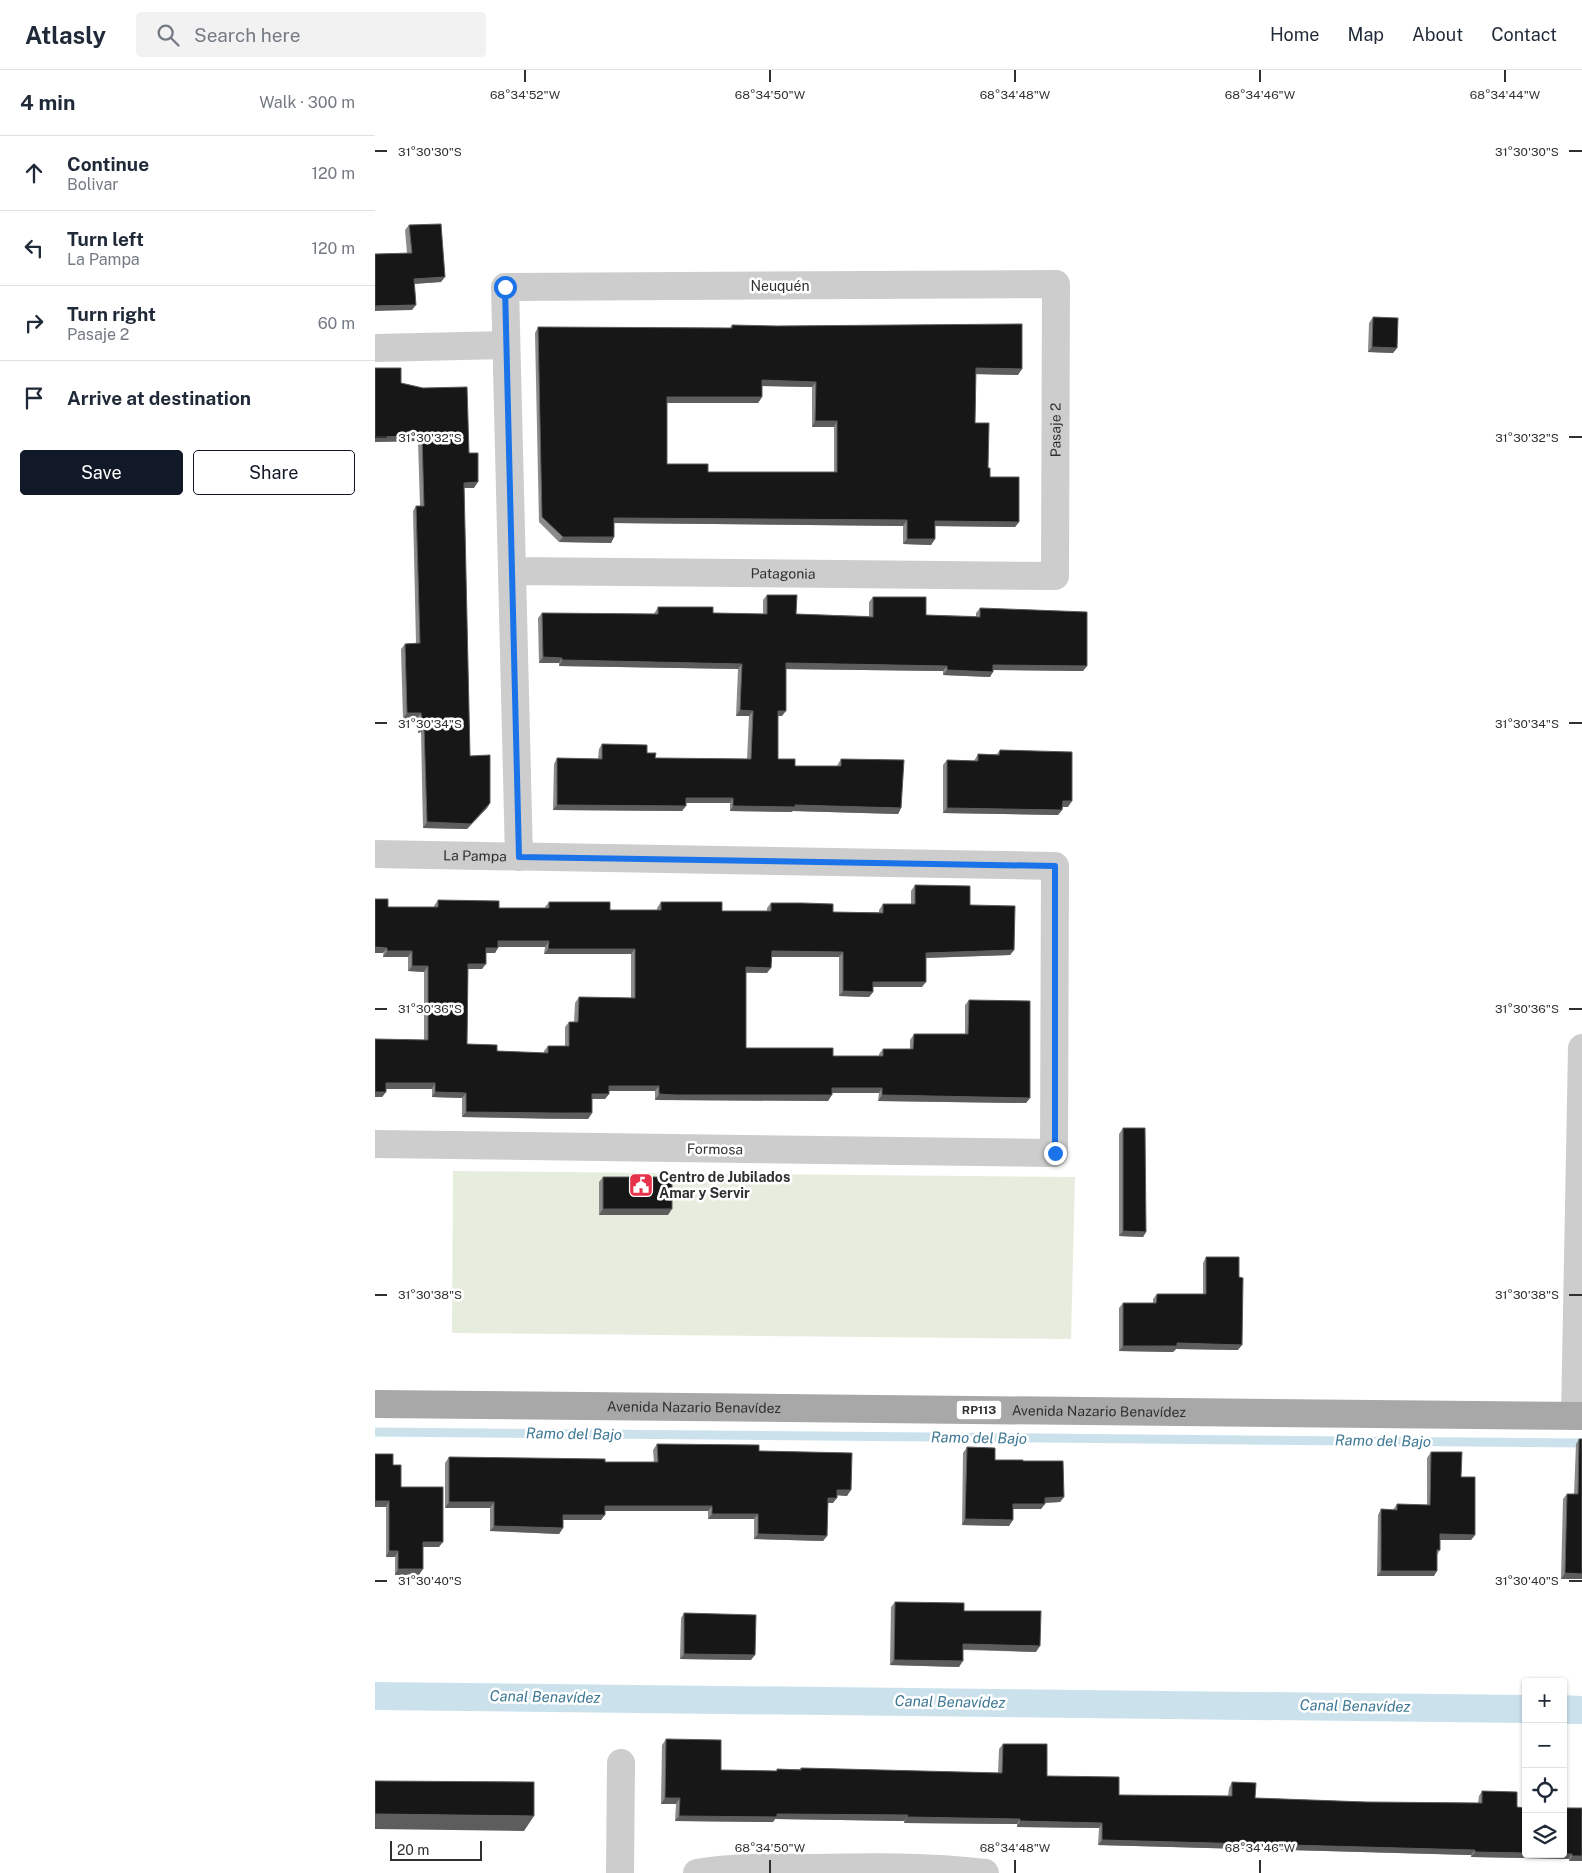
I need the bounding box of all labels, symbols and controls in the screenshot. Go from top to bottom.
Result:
search box [136,12,486,57]
text: Atlasly [25,21,106,49]
icon: search [154,21,182,49]
text: Search here [194,24,301,46]
text: Home [1270,24,1320,45]
text: Map [1348,24,1384,45]
text: About [1412,24,1463,45]
text: Contact [1491,24,1557,45]
text: 68°34'52"W [490,88,561,102]
text: 68°34'50"W [735,88,806,102]
text: 68°34'48"W [980,88,1051,102]
text: 68°34'46"W [1225,88,1296,102]
text: 68°34'44"W [1470,88,1541,102]
text: 4 min [20,90,75,115]
text: Walk · 300 m [259,93,355,112]
text: 31°30'30"S [398,145,462,159]
text: 31°30'30"S [1495,145,1559,159]
text: Continue [67,153,149,175]
icon: ahead [20,159,48,187]
text: 120 m [311,164,355,183]
text: Bolivar [67,175,119,194]
text: Turn left [67,228,144,250]
icon: left [20,234,48,262]
text: 120 m [311,239,355,258]
text: La Pampa [67,250,140,269]
route start [494,276,517,299]
street label: Neuquén [751,278,809,294]
text: Turn right [67,303,156,325]
icon: right [20,309,48,337]
text: 60 m [318,314,355,333]
text: Pasaje 2 [67,325,129,344]
icon: arrive [20,384,48,412]
text: Arrive at destination [67,387,251,409]
street label: Pasaje 2 [1047,403,1064,457]
text: 31°30'32"S [398,431,462,445]
text: 31°30'32"S [1495,431,1559,445]
button: Save [20,450,183,495]
button: Share [193,450,355,495]
street label: Patagonia [750,565,816,582]
text: 31°30'34"S [398,717,462,731]
text: 31°30'34"S [1495,717,1559,731]
street label: La Pampa [443,847,507,864]
text: 31°30'36"S [398,1002,462,1016]
text: 31°30'36"S [1495,1002,1559,1016]
street label: Formosa [687,1141,743,1157]
route end [1044,1142,1067,1165]
place label: Centro de Jubilados Amar y Servir [659,1169,790,1201]
public building icon: Centro de Jubilados Amar y Servir [628,1172,654,1198]
text: 31°30'38"S [398,1288,462,1302]
text: 31°30'38"S [1495,1288,1559,1302]
street label: Avenida Nazario Benavídez [607,1398,781,1416]
road number: RP113 [957,1400,1001,1420]
street label: Avenida Nazario Benavídez [1012,1402,1186,1420]
water label: Ramo del Bajo [526,1424,622,1443]
water label: Ramo del Bajo [931,1428,1027,1447]
water label: Ramo del Bajo [1335,1431,1431,1450]
text: 31°30'40"S [398,1574,462,1588]
text: 31°30'40"S [1495,1574,1559,1588]
map controls [1522,1678,1567,1858]
button: + [1522,1678,1567,1723]
water label: Canal Benavídez [490,1687,601,1706]
water label: Canal Benavídez [895,1692,1006,1711]
water label: Canal Benavídez [1300,1696,1411,1715]
button: − [1522,1723,1567,1768]
button: locate [1522,1768,1567,1813]
button: layers [1522,1813,1567,1858]
scale bar [390,1838,483,1861]
text: 68°34'50"W [735,1841,806,1855]
text: 68°34'48"W [980,1841,1051,1855]
text: 68°34'46"W [1225,1841,1296,1855]
text: 20 m [397,1842,429,1858]

